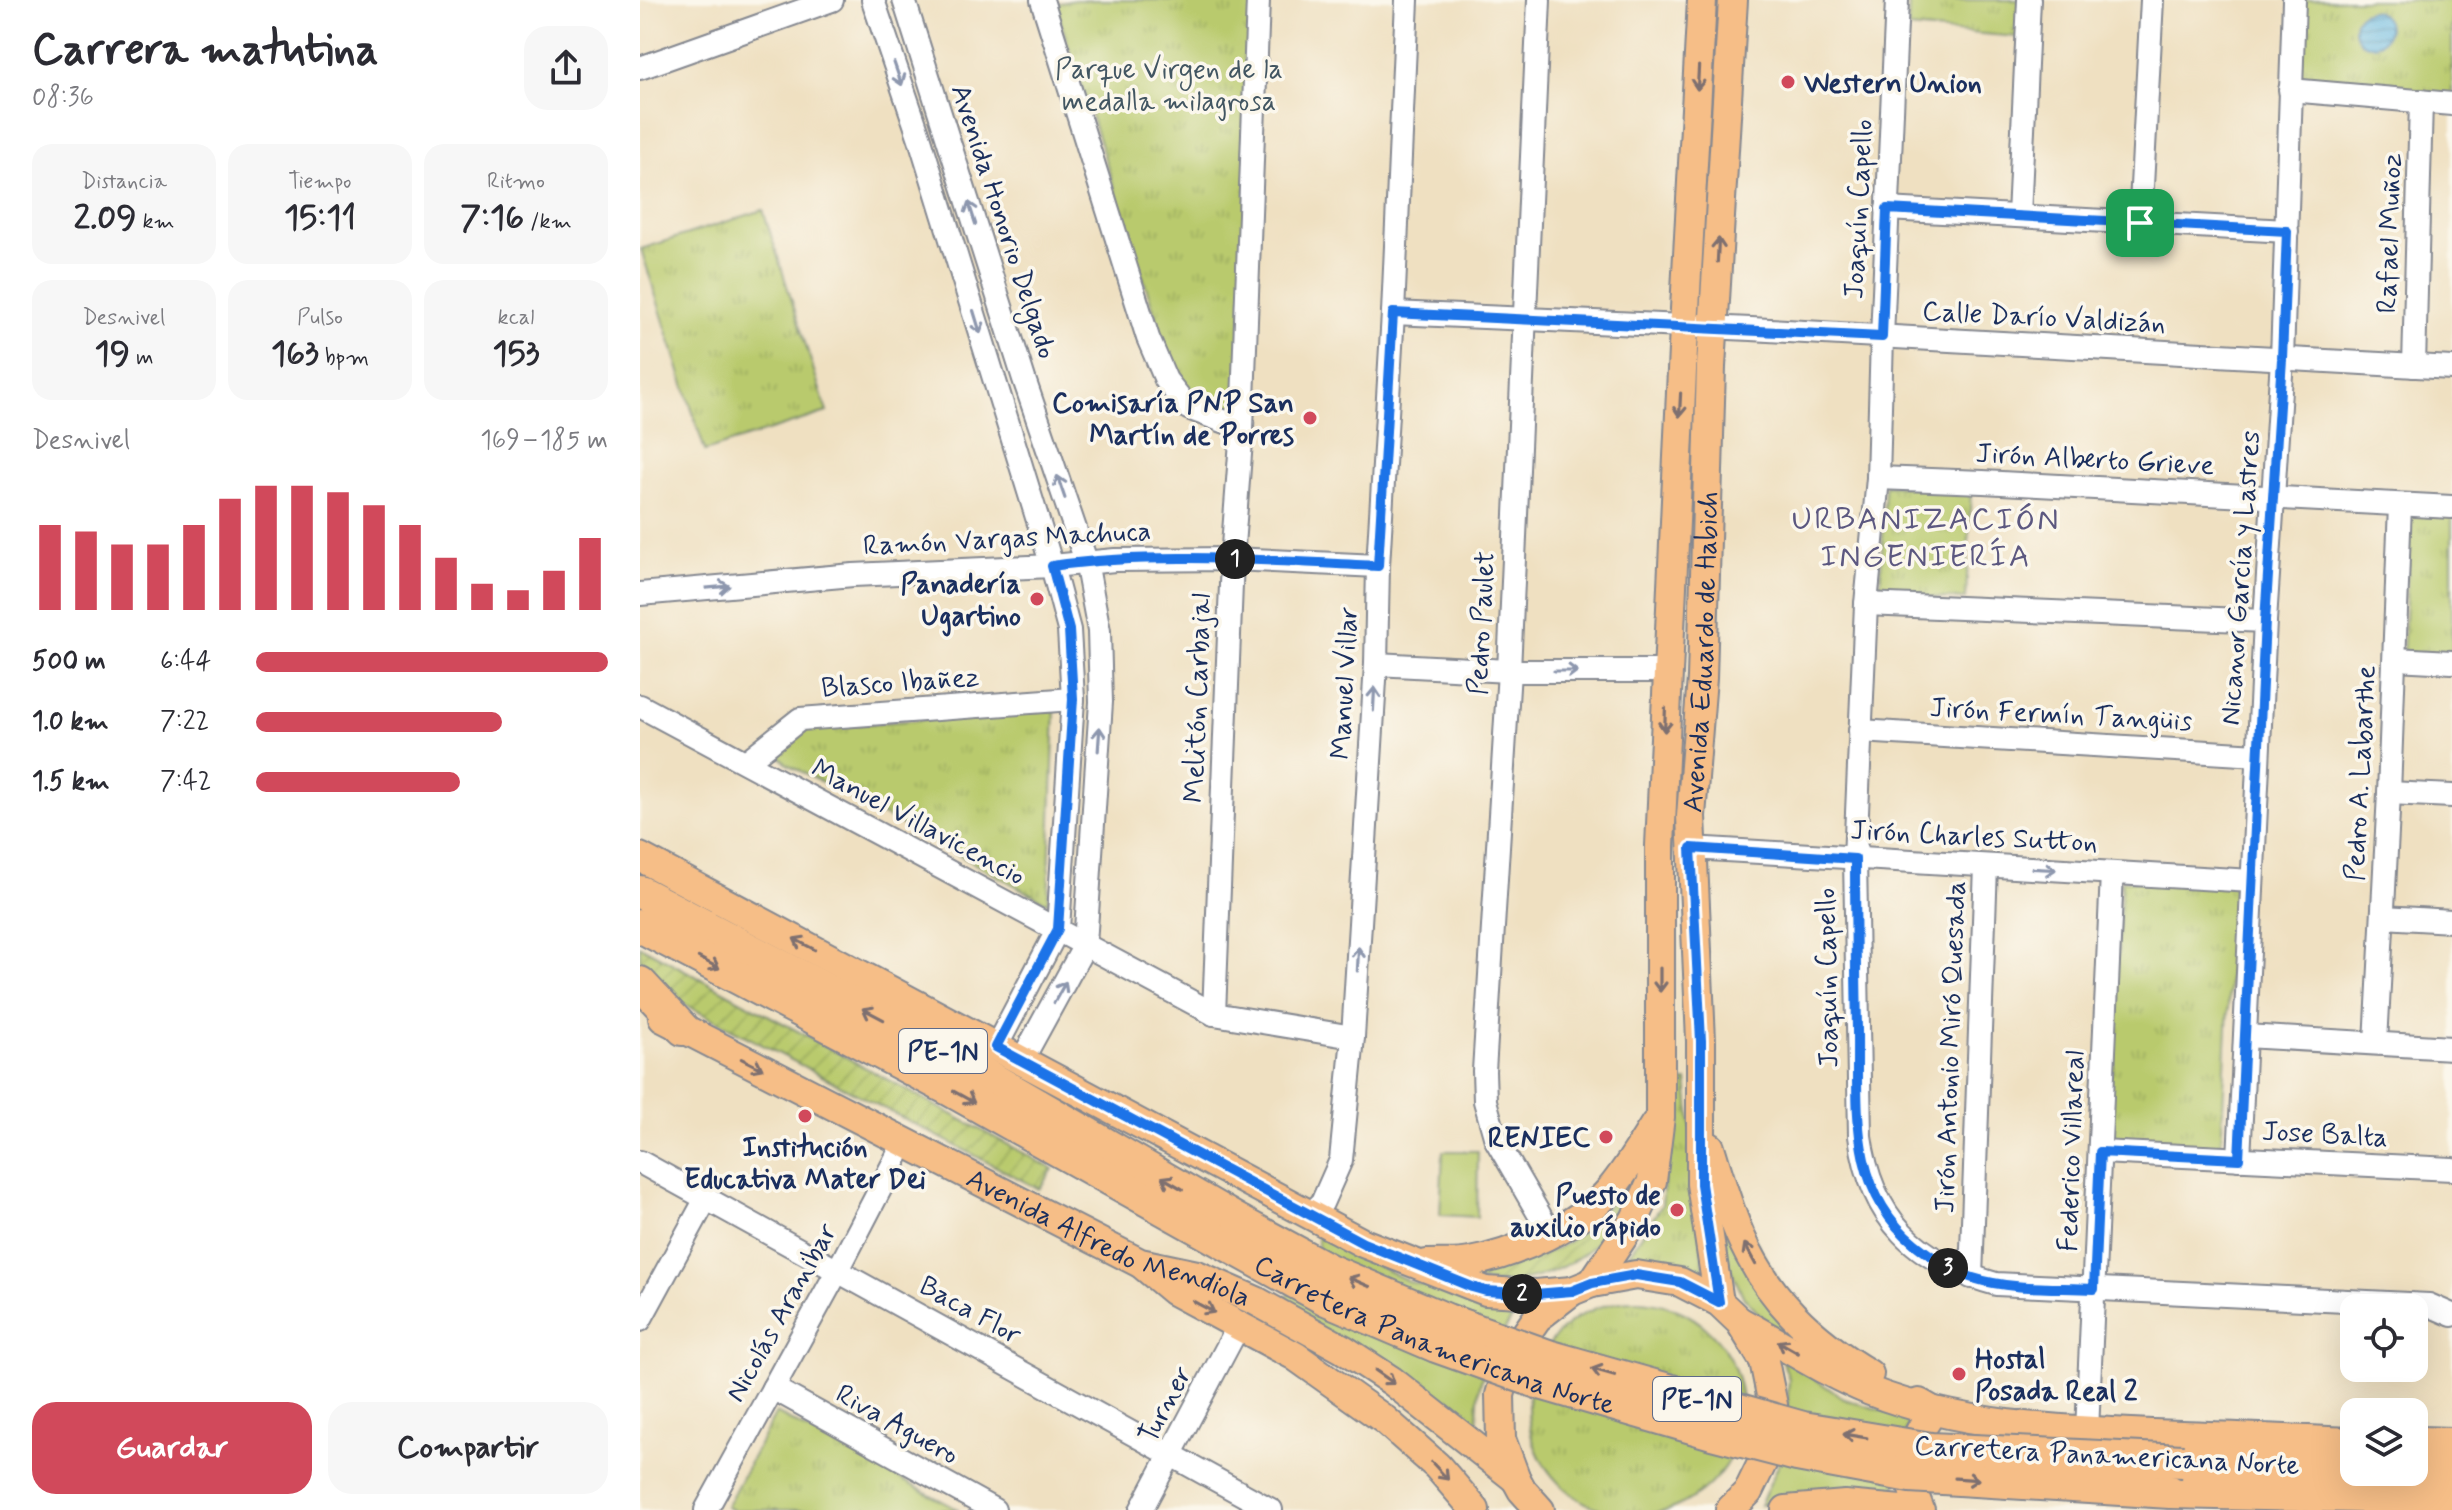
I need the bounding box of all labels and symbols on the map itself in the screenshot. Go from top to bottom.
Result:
park label: Parque Virgen de la medalla milagrosa [1055,52,1283,121]
one-way arrow [892,61,907,86]
one-way arrow [1690,64,1705,91]
place label: Western Union [1804,66,1982,103]
marker: Western Union [1779,73,1797,91]
street label: Avenida Honorio Delgado [939,80,1064,364]
street label: Joaquín Capello [1836,118,1883,300]
street label: Rafael Muñoz [2369,152,2412,314]
pin [2106,189,2174,257]
one-way arrow [964,201,979,227]
one-way arrow [1711,237,1726,264]
street label: Calle Darío Valdizán [1921,294,2166,343]
one-way arrow [970,309,985,334]
place label: Comisaría PNP San Martín de Porres [1052,386,1294,455]
one-way arrow [1672,391,1687,418]
marker: Comisaría PNP San Martín de Porres [1301,409,1319,427]
street label: Nicanor García y Lastres [2213,429,2270,727]
street label: Jirón Alberto Grieve [1975,436,2215,485]
one-way arrow [1053,475,1068,500]
street label: Avenida Eduardo de Habich [1675,491,1728,814]
district label: URBANIZACIÓN INGENIERÍA [1791,499,2061,578]
street label: Ramón Vargas Machuca [862,513,1152,566]
pin: 1 [1215,539,1255,579]
street label: Pedro Paulet [1460,550,1505,696]
place label: Panadería Ugartino [900,567,1021,637]
one-way arrow [704,579,731,594]
marker: Panadería Ugartino [1028,590,1046,608]
street label: Melitón Carbajal [1176,593,1221,804]
street label: Manuel Villar [1323,606,1368,761]
street label: Blasco Ibañez [820,660,980,707]
one-way arrow [1552,663,1579,679]
street label: Pedro A. Labarthe [2337,664,2386,882]
one-way arrow [1367,686,1382,713]
street label: Jirón Fermín Tangüis [1929,690,2193,741]
one-way arrow [1658,706,1673,733]
one-way arrow [1092,726,1107,753]
street label: Manuel Villavicencio [804,751,1031,895]
street label: Jirón Charles Sutton [1849,813,2098,862]
one-way arrow [2030,862,2057,877]
street label: Jirón Antonio Miró Quesada [1927,880,1976,1214]
street label: Joaquín Capello [1808,888,1849,1068]
one-way arrow [792,936,816,952]
one-way arrow [1351,946,1366,973]
one-way arrow [697,955,720,971]
one-way arrow [1652,966,1668,993]
one-way arrow [1052,981,1068,1004]
one-way arrow [861,1006,885,1022]
road number: PE-1N [899,1029,987,1073]
street label: Federico Villareal [2050,1050,2095,1252]
one-way arrow [740,1057,764,1073]
one-way arrow [952,1089,975,1105]
marker: Institución Educativa Mater Dei [796,1107,814,1125]
street label: Jose Balta [2261,1114,2389,1157]
place label: RENIEC [1488,1121,1590,1158]
marker: RENIEC [1597,1128,1615,1146]
place label: Institución Educativa Mater Dei [684,1130,926,1199]
street label: Avenida Alfredo Mendiola [959,1161,1256,1317]
one-way arrow [1161,1175,1184,1191]
place label: Puesto de auxilio rápido [1510,1178,1661,1247]
marker: Puesto de auxilio rápido [1668,1201,1686,1219]
street label: Nicolás Aranibar [718,1217,847,1409]
one-way arrow [1741,1243,1757,1266]
street label: Carretera Panamericana Norte [1247,1247,1619,1425]
pin: 3 [1928,1248,1968,1288]
street label: Baca Flor [912,1268,1028,1354]
one-way arrow [1347,1274,1372,1289]
pin: 2 [1502,1274,1542,1314]
one-way arrow [1192,1299,1216,1315]
one-way arrow [1777,1339,1800,1355]
place label: Hostal Posada Real 2 [1975,1342,2138,1411]
street label: Turner [1130,1360,1202,1450]
one-way arrow [1591,1364,1617,1379]
marker: Hostal Posada Real 2 [1950,1365,1968,1383]
one-way arrow [1373,1369,1395,1385]
street label: Riva Aguero [829,1376,965,1474]
road number: PE-1N [1653,1377,1741,1421]
one-way arrow [1843,1428,1868,1443]
street label: Carretera Panamericana Norte [1913,1428,2301,1485]
one-way arrow [1430,1460,1448,1480]
one-way arrow [1953,1472,1980,1487]

